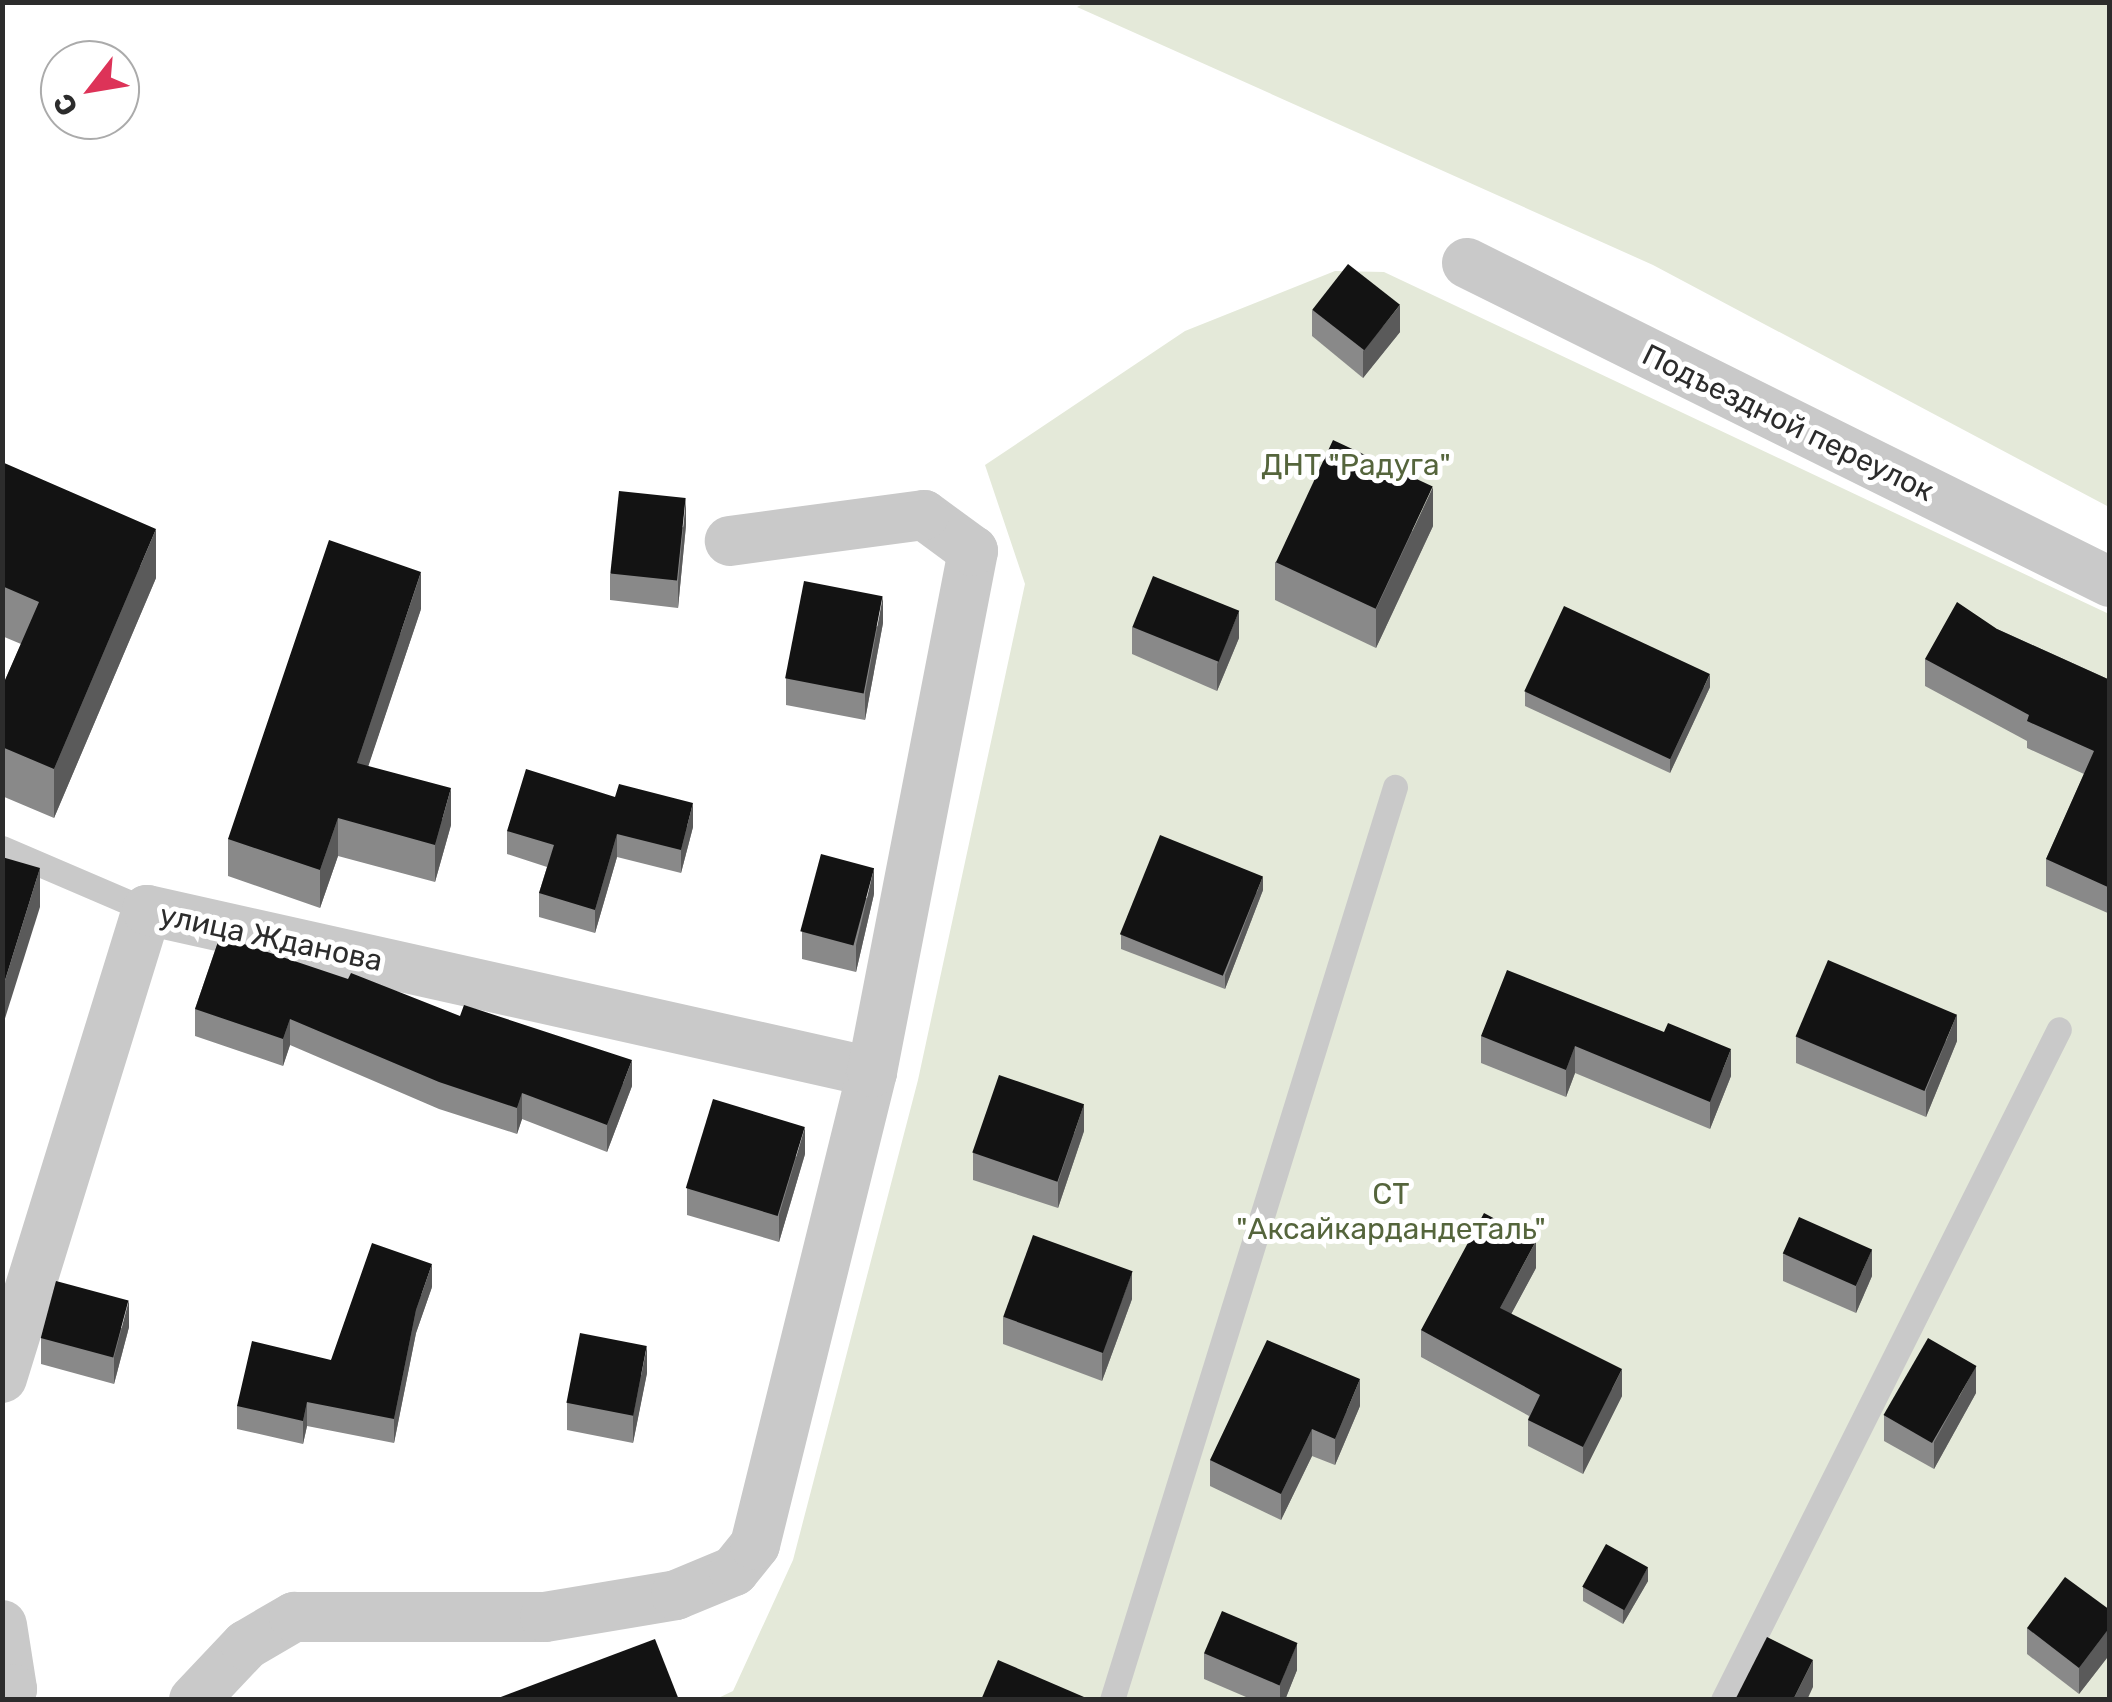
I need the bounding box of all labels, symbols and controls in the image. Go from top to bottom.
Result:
north arrow [40,40,140,140]
text: С [46,88,85,122]
street label: Подъездной переулок [1636,337,1940,509]
park label: ДНТ "Радуга" [1261,447,1451,483]
street label: улица Жданова [156,897,386,979]
park label: СТ "Аксайкардандеталь" [1236,1176,1546,1246]

